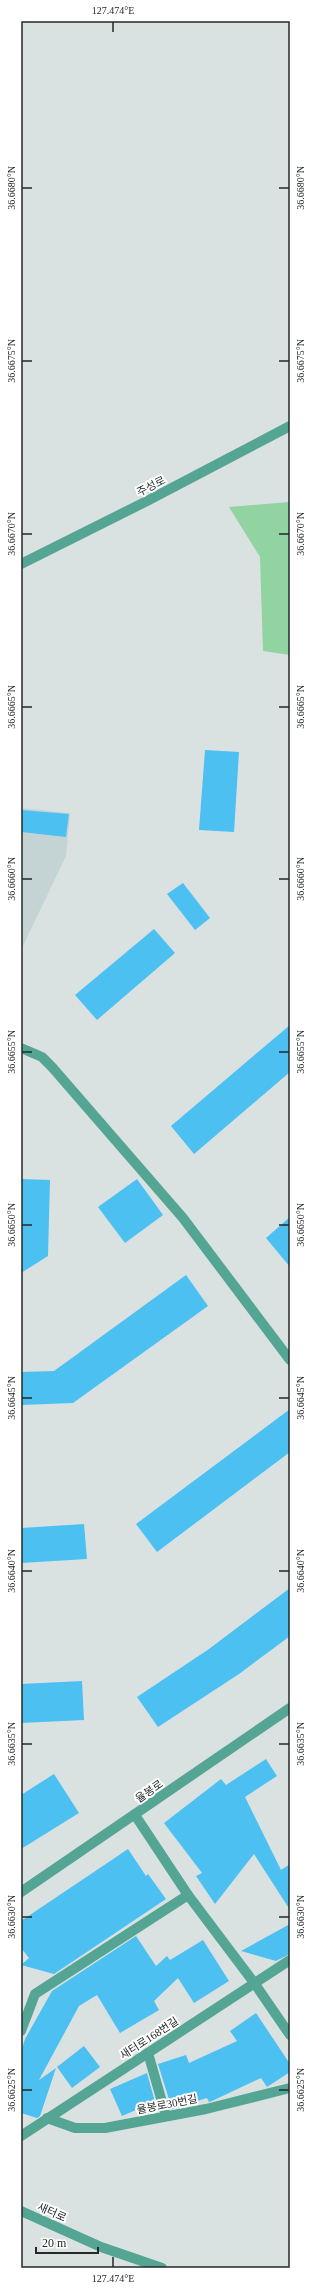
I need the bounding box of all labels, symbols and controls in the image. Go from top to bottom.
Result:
text: 127.474°E [92,5,134,16]
text: 36.6680°N [6,166,17,210]
text: 36.6680°N [295,166,306,210]
text: 36.6675°N [6,339,17,383]
text: 36.6675°N [295,339,306,383]
street label: 주성로 [135,474,167,498]
text: 36.6670°N [6,512,17,556]
text: 36.6670°N [295,512,306,556]
text: 36.6665°N [6,685,17,729]
text: 36.6665°N [295,685,306,729]
text: 36.6660°N [6,857,17,901]
text: 36.6660°N [295,857,306,901]
text: 36.6655°N [6,1030,17,1074]
text: 36.6655°N [295,1030,306,1074]
text: 36.6650°N [6,1203,17,1247]
text: 36.6650°N [295,1203,306,1247]
text: 36.6645°N [6,1376,17,1420]
text: 36.6645°N [295,1376,306,1420]
text: 36.6640°N [6,1549,17,1593]
text: 36.6640°N [295,1549,306,1593]
text: 36.6635°N [6,1722,17,1766]
text: 36.6635°N [295,1722,306,1766]
street label: 율봉로 [133,1777,165,1805]
text: 36.6630°N [6,1895,17,1939]
text: 36.6630°N [295,1895,306,1939]
street label: 새터로168번길 [118,2015,180,2061]
text: 36.6625°N [6,2068,17,2112]
text: 36.6625°N [295,2068,306,2112]
street label: 율봉로30번길 [136,2092,198,2116]
street label: 새터로 [36,2200,68,2224]
scale bar [36,2229,98,2255]
text: 20 m [42,2236,67,2250]
text: 127.474°E [92,2273,134,2284]

